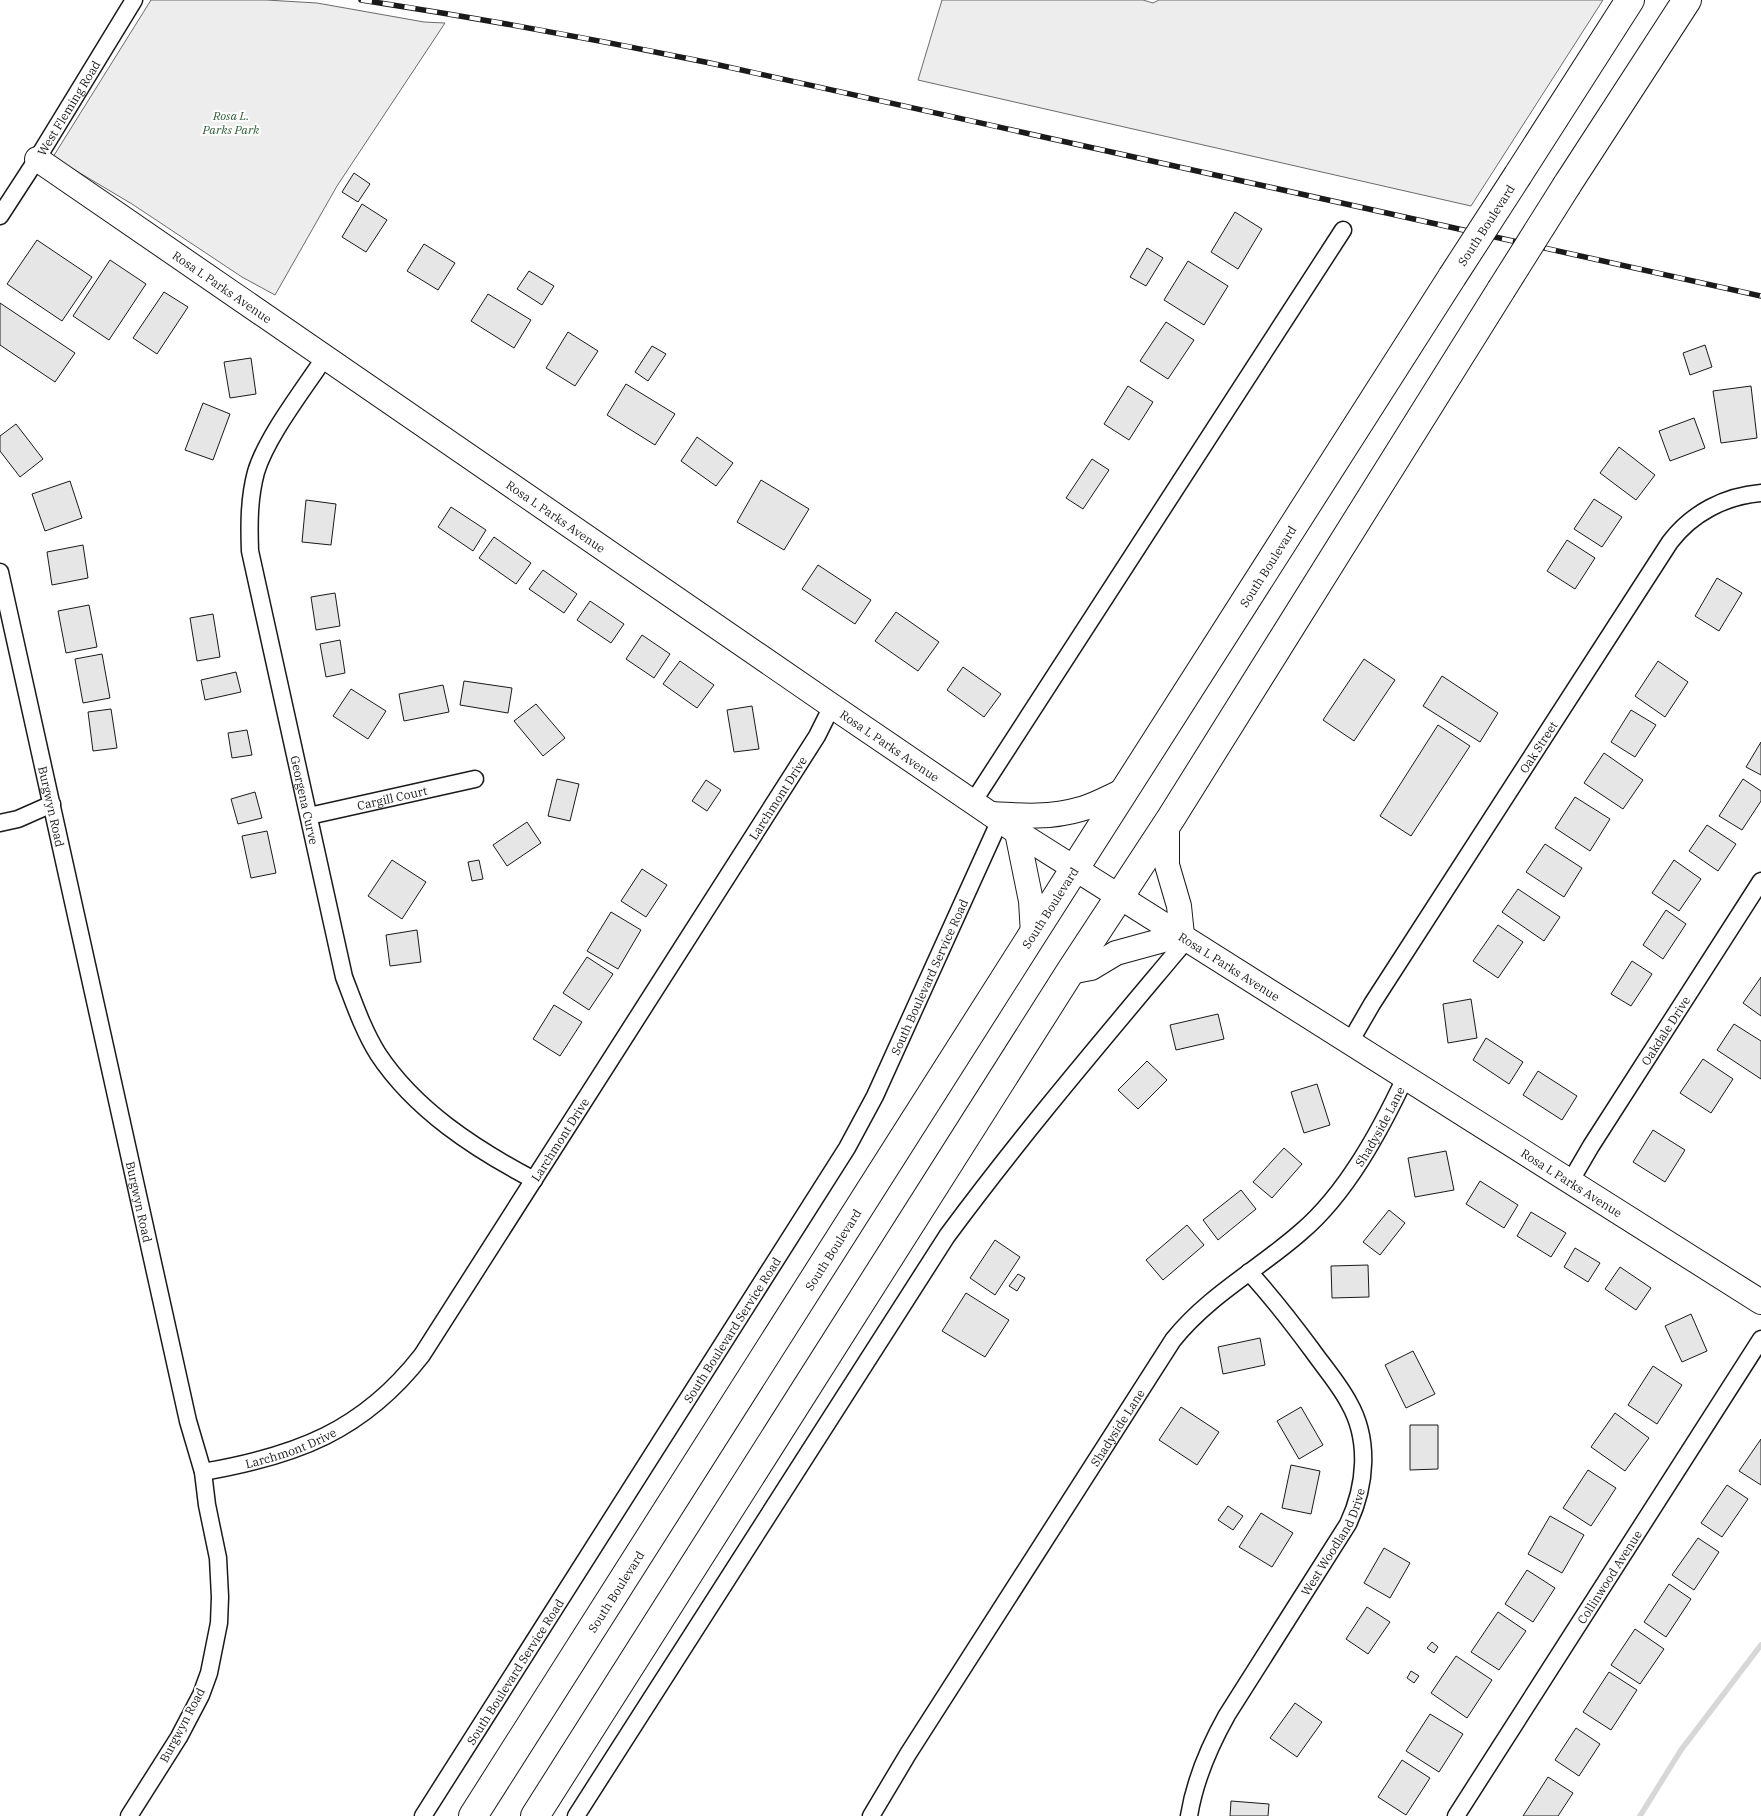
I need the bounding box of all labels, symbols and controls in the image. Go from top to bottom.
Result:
street label: West Fleming Road [34,57,103,158]
park label: Rosa L. Parks Park [201,108,260,137]
street label: South Boulevard [1454,182,1517,268]
street label: Rosa L Parks Avenue [170,247,275,326]
street label: Rosa L Parks Avenue [504,477,608,555]
street label: South Boulevard [1236,523,1299,610]
street label: Rosa L Parks Avenue [837,706,942,785]
street label: Oak Street [1516,718,1560,776]
street label: Larchmont Drive [745,753,810,842]
street label: Georgena Curve [288,754,322,846]
street label: Burgwyn Road [36,764,68,848]
street label: Cargill Court [355,782,428,813]
street label: South Boulevard [1018,864,1081,951]
street label: South Boulevard Service Road [887,897,971,1057]
street label: Rosa L Parks Avenue [1176,929,1283,1004]
street label: Oakdale Drive [1638,993,1693,1068]
street label: Shadyside Lane [1351,1084,1407,1169]
street label: Larchmont Drive [527,1095,592,1184]
street label: Rosa L Parks Avenue [1518,1145,1625,1220]
street label: Burgwyn Road [123,1160,156,1244]
street label: South Boulevard [801,1206,864,1293]
street label: South Boulevard Service Road [680,1254,783,1405]
street label: Shadyside Lane [1087,1386,1147,1469]
street label: Larchmont Drive [244,1424,339,1471]
street label: West Woodland Drive [1297,1487,1367,1598]
street label: Collinwood Avenue [1573,1527,1644,1626]
street label: South Boulevard [584,1548,647,1635]
street label: South Boulevard Service Road [463,1596,566,1747]
street label: Burgwyn Road [156,1685,208,1765]

